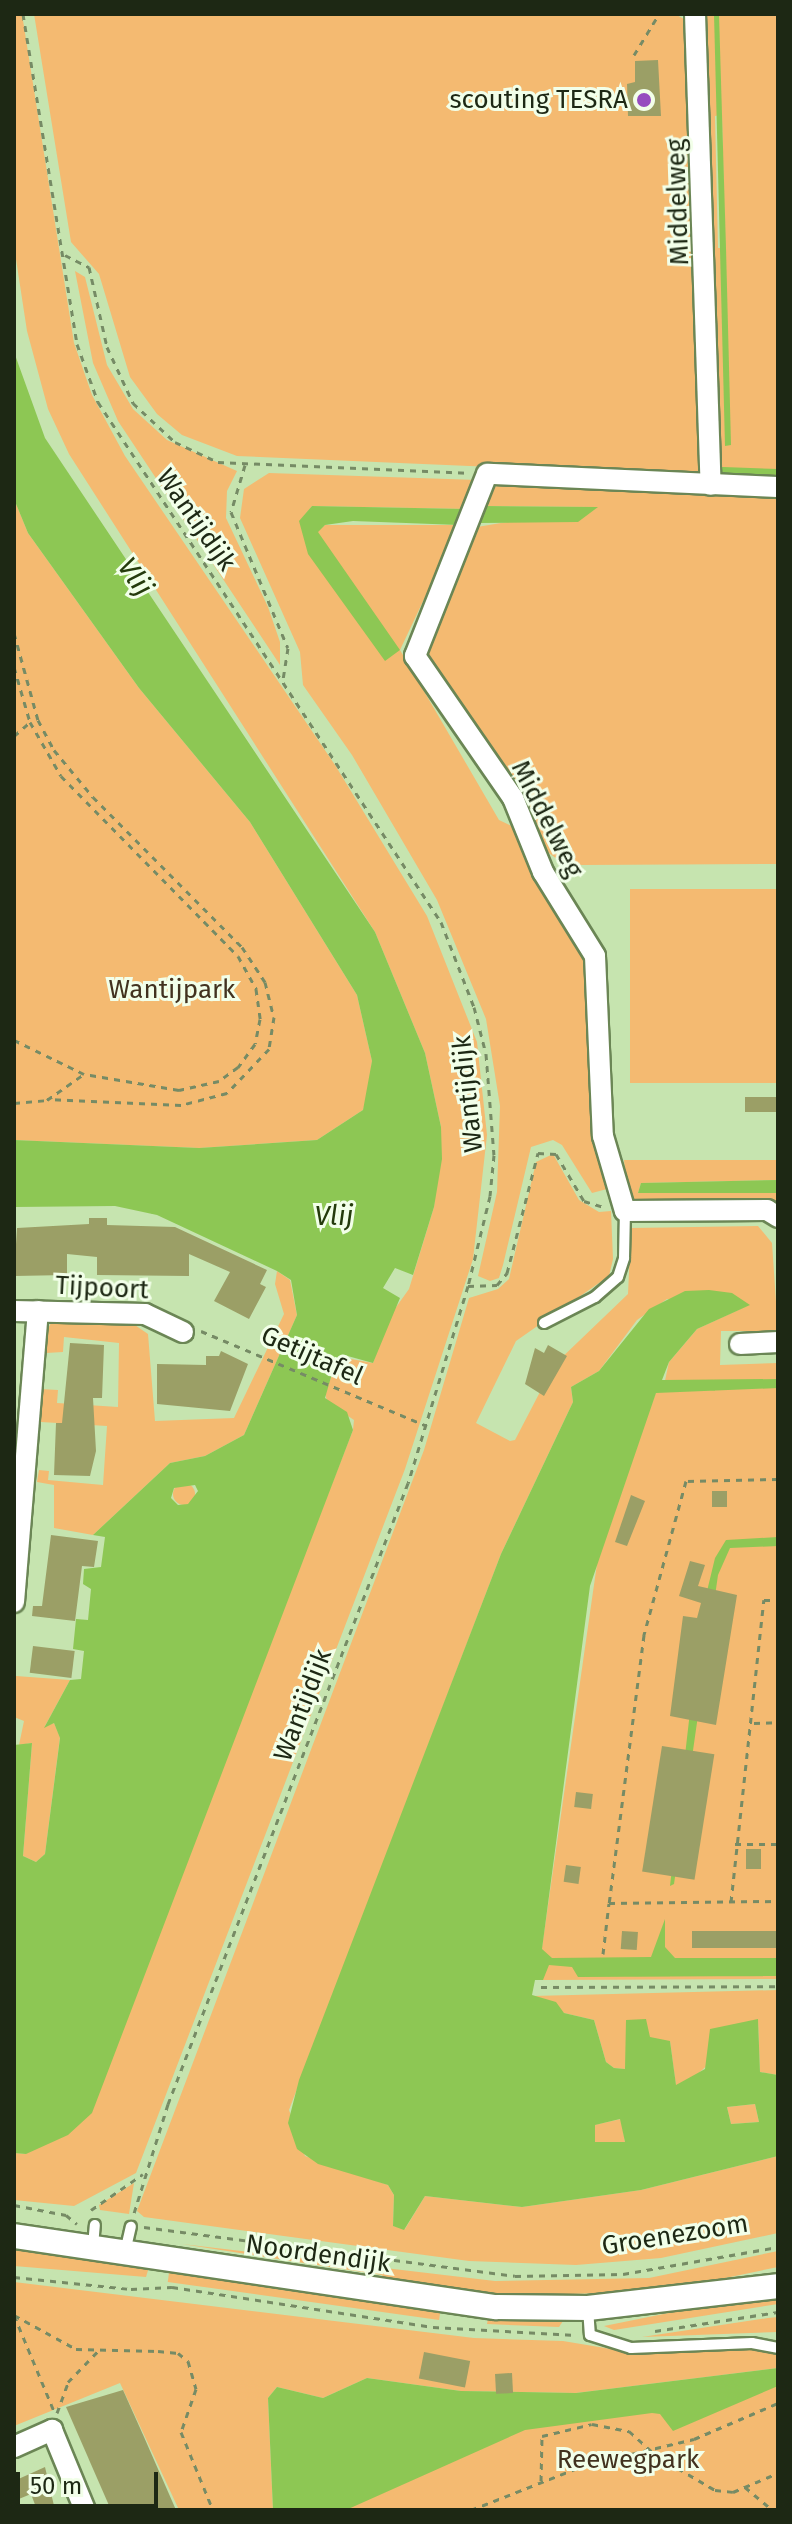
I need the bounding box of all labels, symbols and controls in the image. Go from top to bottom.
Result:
place label: scouting TESRA [449,84,628,116]
marker: scouting TESRA [635,91,653,109]
street label: Middelweg [660,138,696,266]
street label: Wantijdijk [150,463,242,577]
water label: Vlij [110,551,160,603]
street label: Middelweg [504,755,590,883]
park label: Wantijpark [109,974,235,1006]
street label: Wantijdijk [446,1034,490,1154]
water label: Vlij [314,1199,354,1233]
street label: Tijpoort [55,1270,149,1306]
street label: Getijtafel [256,1320,368,1392]
street label: Wantijdijk [267,1645,339,1765]
street label: Groenezoom [599,2208,751,2262]
street label: Noordendijk [244,2228,392,2280]
park label: Reewegpark [557,2444,699,2476]
scale bar [20,2456,162,2506]
text: 50 m [30,2472,82,2500]

